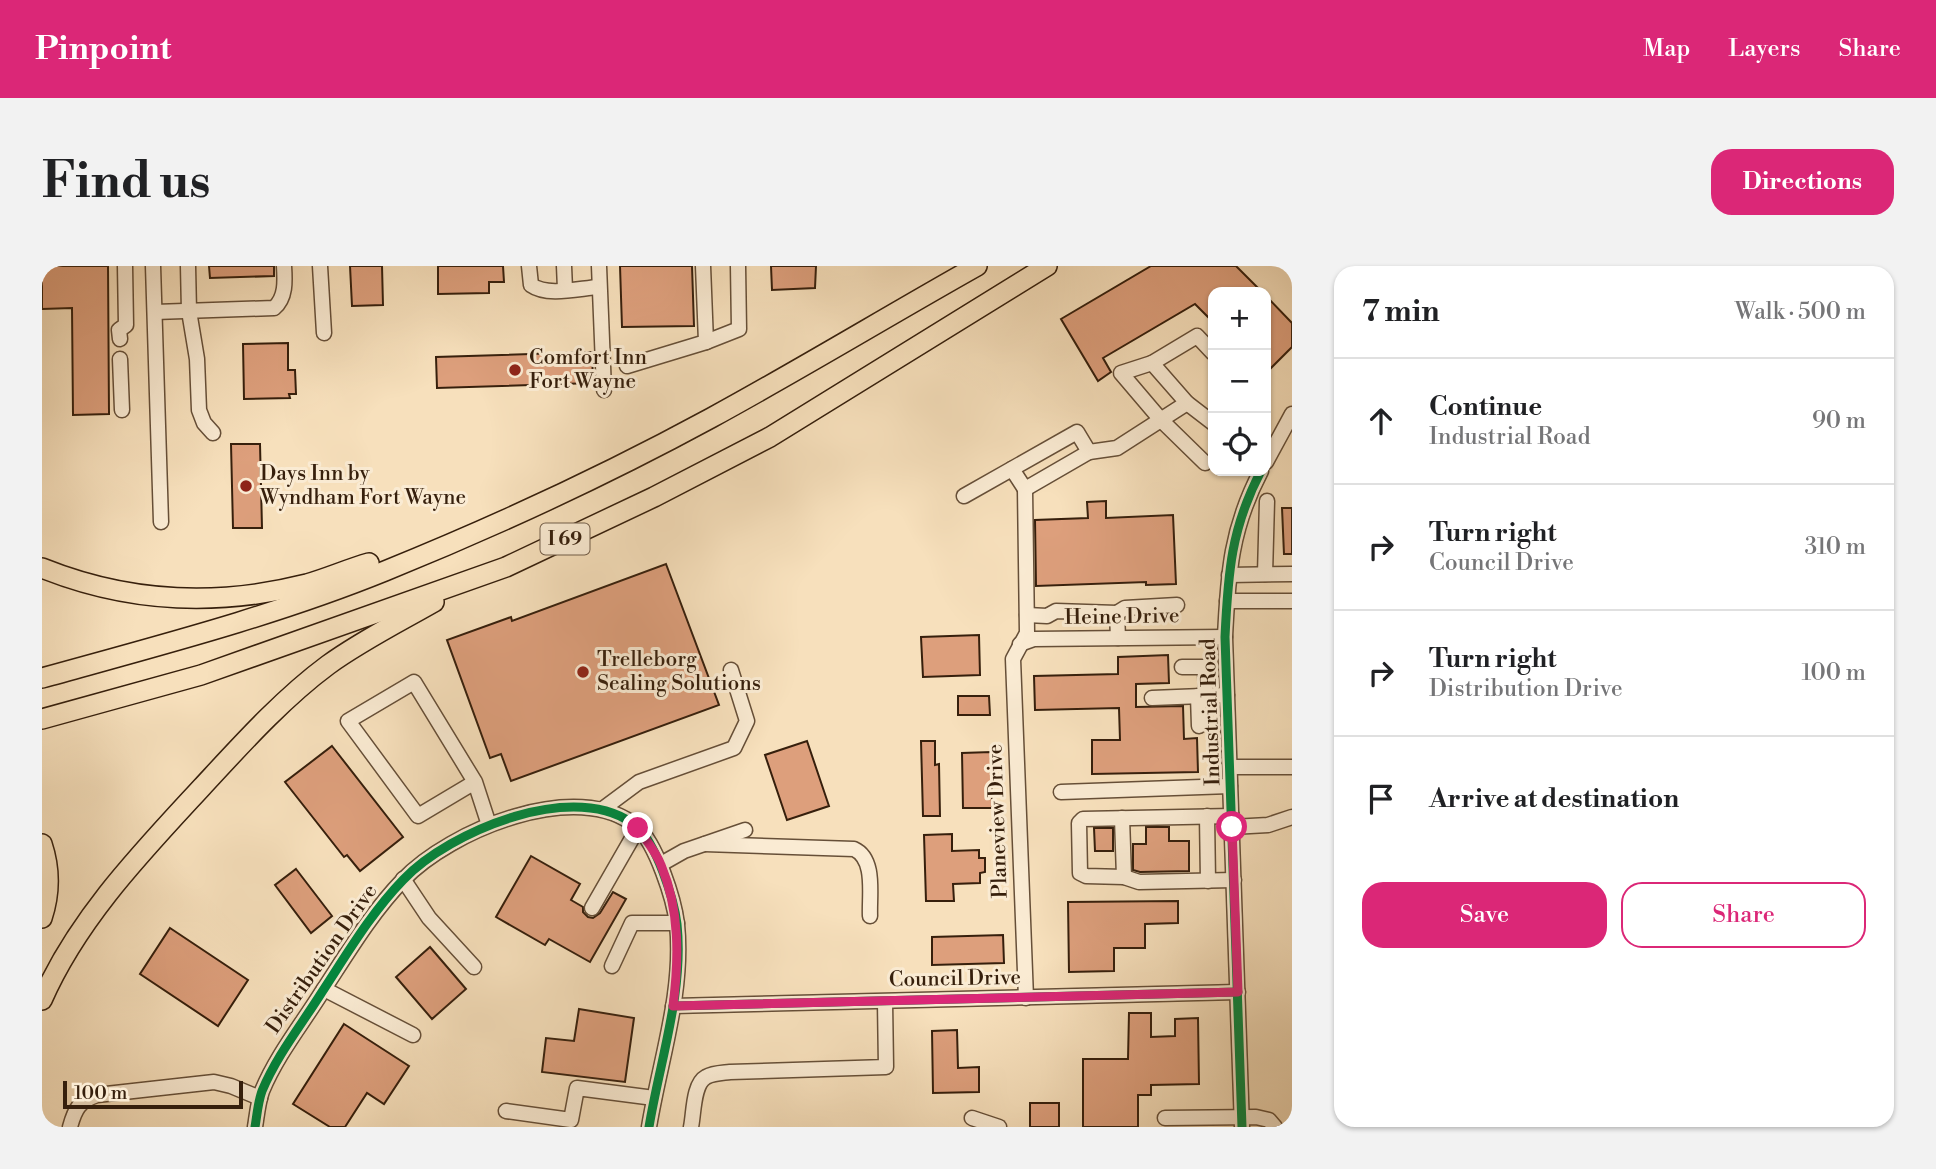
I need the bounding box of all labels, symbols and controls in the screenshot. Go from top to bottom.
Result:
text: Pinpoint [35,29,172,70]
text: Map [1643,34,1690,64]
text: Layers [1728,34,1800,64]
text: Share [1838,34,1901,64]
button: Directions [1711,149,1894,215]
text: Find us [42,152,211,213]
map controls [1208,287,1271,476]
button: + [1208,287,1271,350]
text: 7 min [1362,293,1440,331]
text: Walk · 500 m [1735,298,1866,326]
place label: Comfort Inn Fort Wayne [529,345,648,395]
button: − [1208,350,1271,413]
marker: Comfort Inn Fort Wayne [507,362,523,378]
text: Continue [1429,391,1542,423]
icon: ahead [1362,402,1400,440]
text: 90 m [1812,407,1866,435]
button: locate [1208,413,1271,476]
text: Industrial Road [1429,423,1591,451]
place label: Days Inn by Wyndham Fort Wayne [259,461,466,511]
marker: Days Inn by Wyndham Fort Wayne [238,478,254,494]
text: Turn right [1429,517,1557,549]
road number: I 69 [540,524,590,554]
icon: right [1362,528,1400,566]
text: 310 m [1805,533,1866,561]
text: Council Drive [1429,549,1574,577]
street label: Heine Drive [1064,603,1180,631]
street label: Industrial Road [1195,638,1227,786]
text: Turn right [1429,643,1557,675]
place label: Trelleborg Sealing Solutions [597,647,761,697]
icon: right [1362,654,1400,692]
text: 100 m [1801,659,1866,687]
marker: Trelleborg Sealing Solutions [575,664,591,680]
text: Distribution Drive [1429,675,1623,703]
street label: Planeview Drive [982,743,1014,899]
icon: arrive [1362,780,1400,818]
text: Arrive at destination [1429,783,1679,815]
route start [1216,811,1247,842]
route end [622,812,653,843]
street label: Distribution Drive [261,879,383,1039]
button: Save [1362,882,1607,948]
button: Share [1621,882,1866,948]
street label: Council Drive [889,965,1021,993]
scale bar [63,1078,243,1110]
text: 100 m [74,1081,127,1105]

